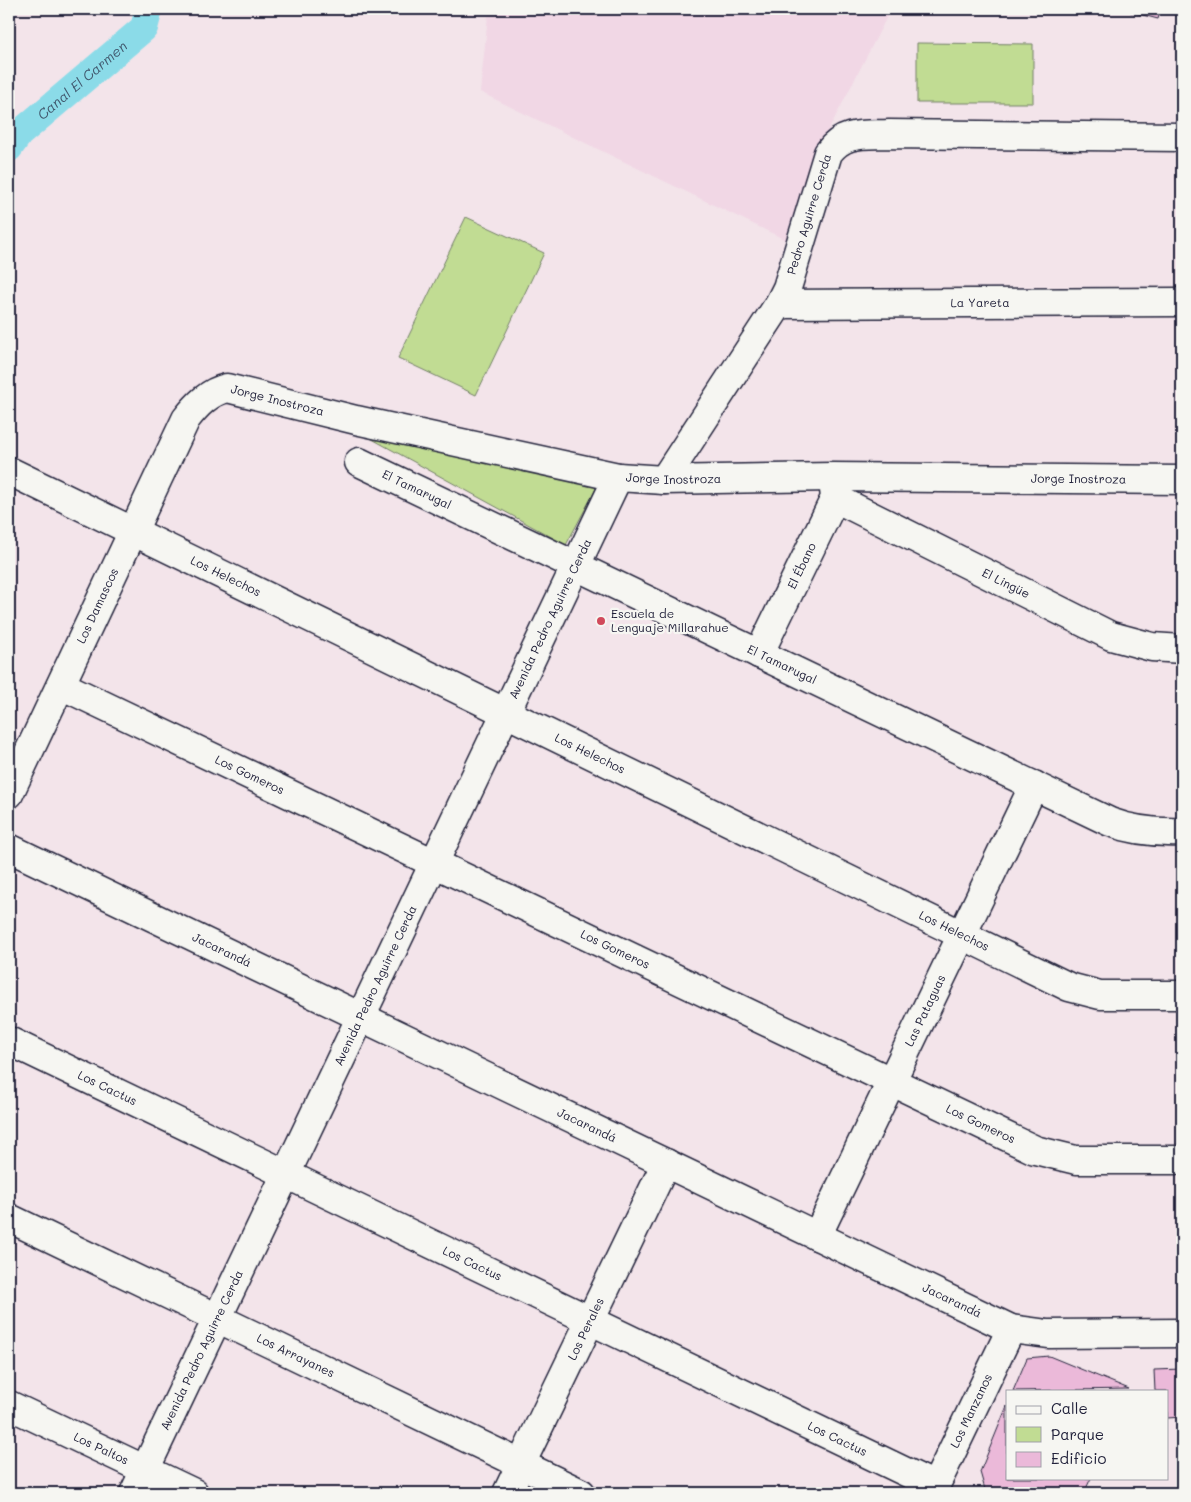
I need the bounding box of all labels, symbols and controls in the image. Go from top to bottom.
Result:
water label: Canal El Carmen [33,36,131,124]
street label: Pedro Aguirre Cerda [783,152,834,276]
street label: La Yareta [950,294,1010,310]
street label: Jorge Inostroza [229,380,326,419]
street label: El Tamarugal [380,465,454,512]
street label: Jorge Inostroza [625,469,721,487]
street label: Jorge Inostroza [1031,470,1126,487]
street label: Avenida Pedro Aguirre Cerda [504,536,594,701]
street label: El Ébano [783,540,819,591]
street label: Los Helechos [188,552,264,600]
street label: El Lingüe [980,564,1033,601]
street label: Los Damascos [72,565,122,646]
place label: Escuela de Lenguaje Millarahue [611,605,729,635]
marker: Escuela de Lenguaje Millarahue [595,615,607,627]
street label: El Tamarugal [745,640,820,687]
street label: Los Helechos [552,729,628,777]
street label: Los Gomeros [213,751,288,798]
street label: Avenida Pedro Aguirre Cerda [330,902,420,1068]
street label: Los Helechos [917,906,992,954]
street label: Los Gomeros [578,925,653,972]
street label: Jacarandá [190,928,254,970]
street label: Las Pataguas [900,972,949,1049]
street label: Los Cactus [75,1066,140,1108]
street label: Los Gomeros [944,1100,1019,1147]
street label: Jacarandá [555,1103,620,1146]
street label: Los Cactus [440,1242,505,1284]
street label: Avenida Pedro Aguirre Cerda [156,1267,246,1433]
street label: Jacarandá [920,1279,985,1321]
street label: Los Perales [563,1294,607,1363]
street label: Los Arrayanes [254,1329,338,1381]
street label: Los Manzanos [946,1371,995,1450]
legend [1006,1390,1168,1480]
text: Calle [1051,1398,1088,1418]
street label: Los Cactus [805,1417,870,1459]
text: Parque [1051,1424,1104,1444]
street label: Los Paltos [71,1428,132,1468]
text: Edificio [1051,1448,1107,1468]

